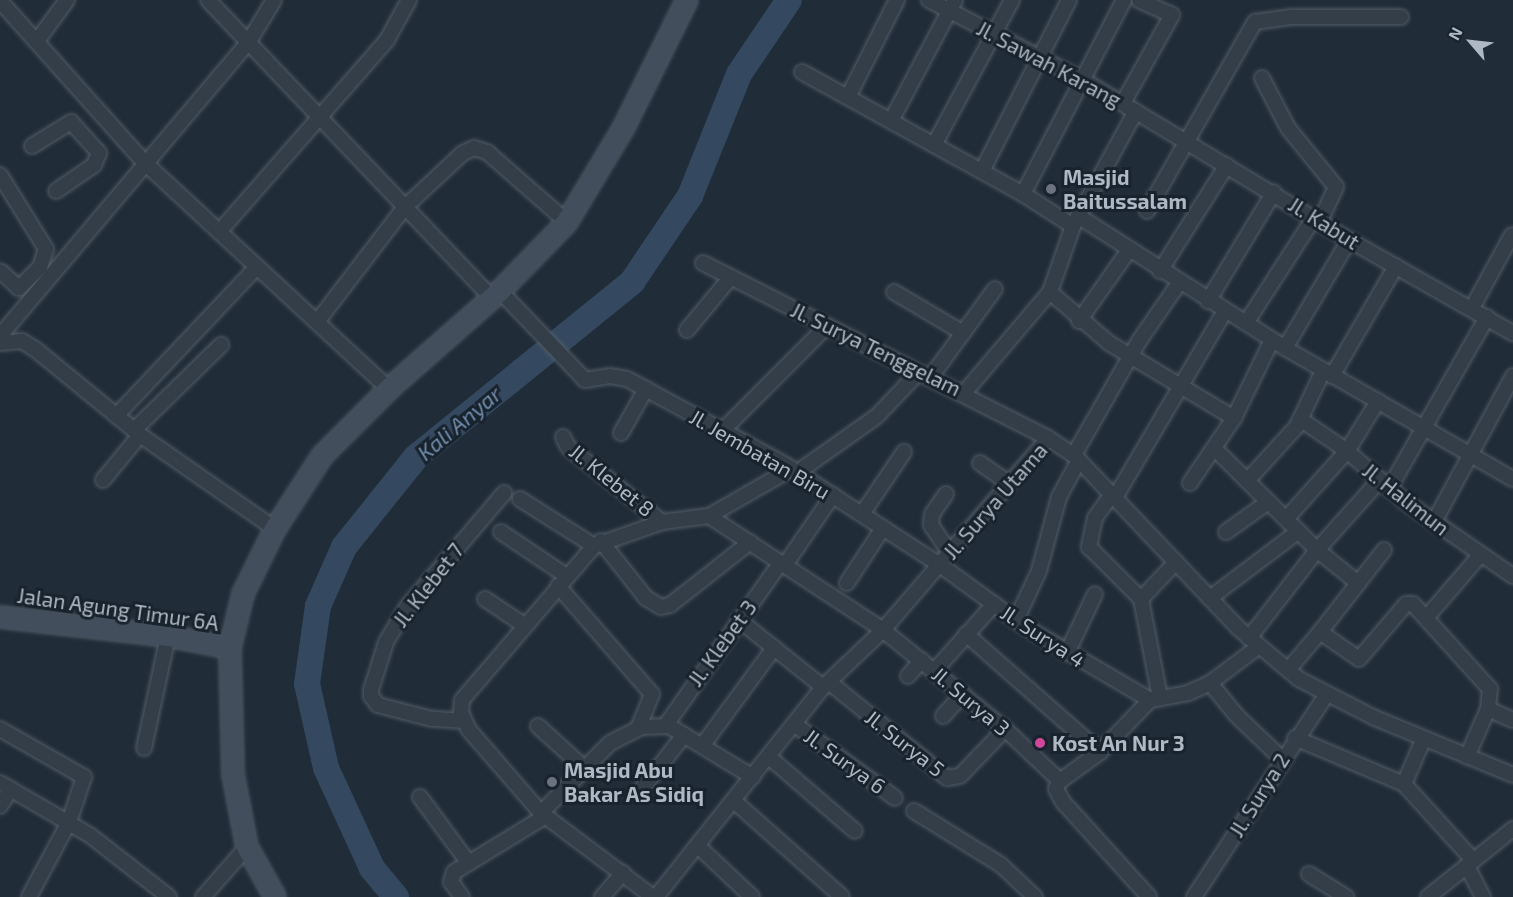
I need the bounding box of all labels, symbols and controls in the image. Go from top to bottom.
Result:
north arrow [1441,12,1501,72]
street label: Jl. Sawah Karang [973,15,1125,113]
text: N [1444,24,1466,43]
place label: Masjid Baitussalam [1063,164,1187,214]
marker: Masjid Baitussalam [1044,182,1058,196]
street label: Jl. Kabut [1284,191,1364,255]
street label: Jl. Surya Tenggelam [787,297,965,401]
water label: Kali Anyar [412,380,506,466]
street label: Jl. Jembatan Biru [685,404,835,504]
street label: Jl. Klebet 8 [565,438,659,522]
street label: Jl. Surya Utama [938,438,1052,564]
street label: Jl. Halimun [1358,458,1454,540]
street label: Jl. Klebet 7 [387,538,469,632]
street label: Jalan Agung Timur 6A [15,582,221,636]
street label: Jl. Klebet 3 [682,595,762,691]
street label: Jl. Surya 4 [996,600,1090,672]
street label: Jl. Surya 3 [927,661,1015,741]
street label: Jl. Surya 5 [860,704,950,782]
street label: Jl. Surya 6 [799,723,891,799]
place label: Kost An Nur 3 [1052,730,1186,756]
marker: Kost An Nur 3 [1033,736,1047,750]
street label: Jl. Surya 2 [1223,748,1295,842]
place label: Masjid Abu Bakar As Sidiq [564,757,705,807]
marker: Masjid Abu Bakar As Sidiq [545,775,559,789]

